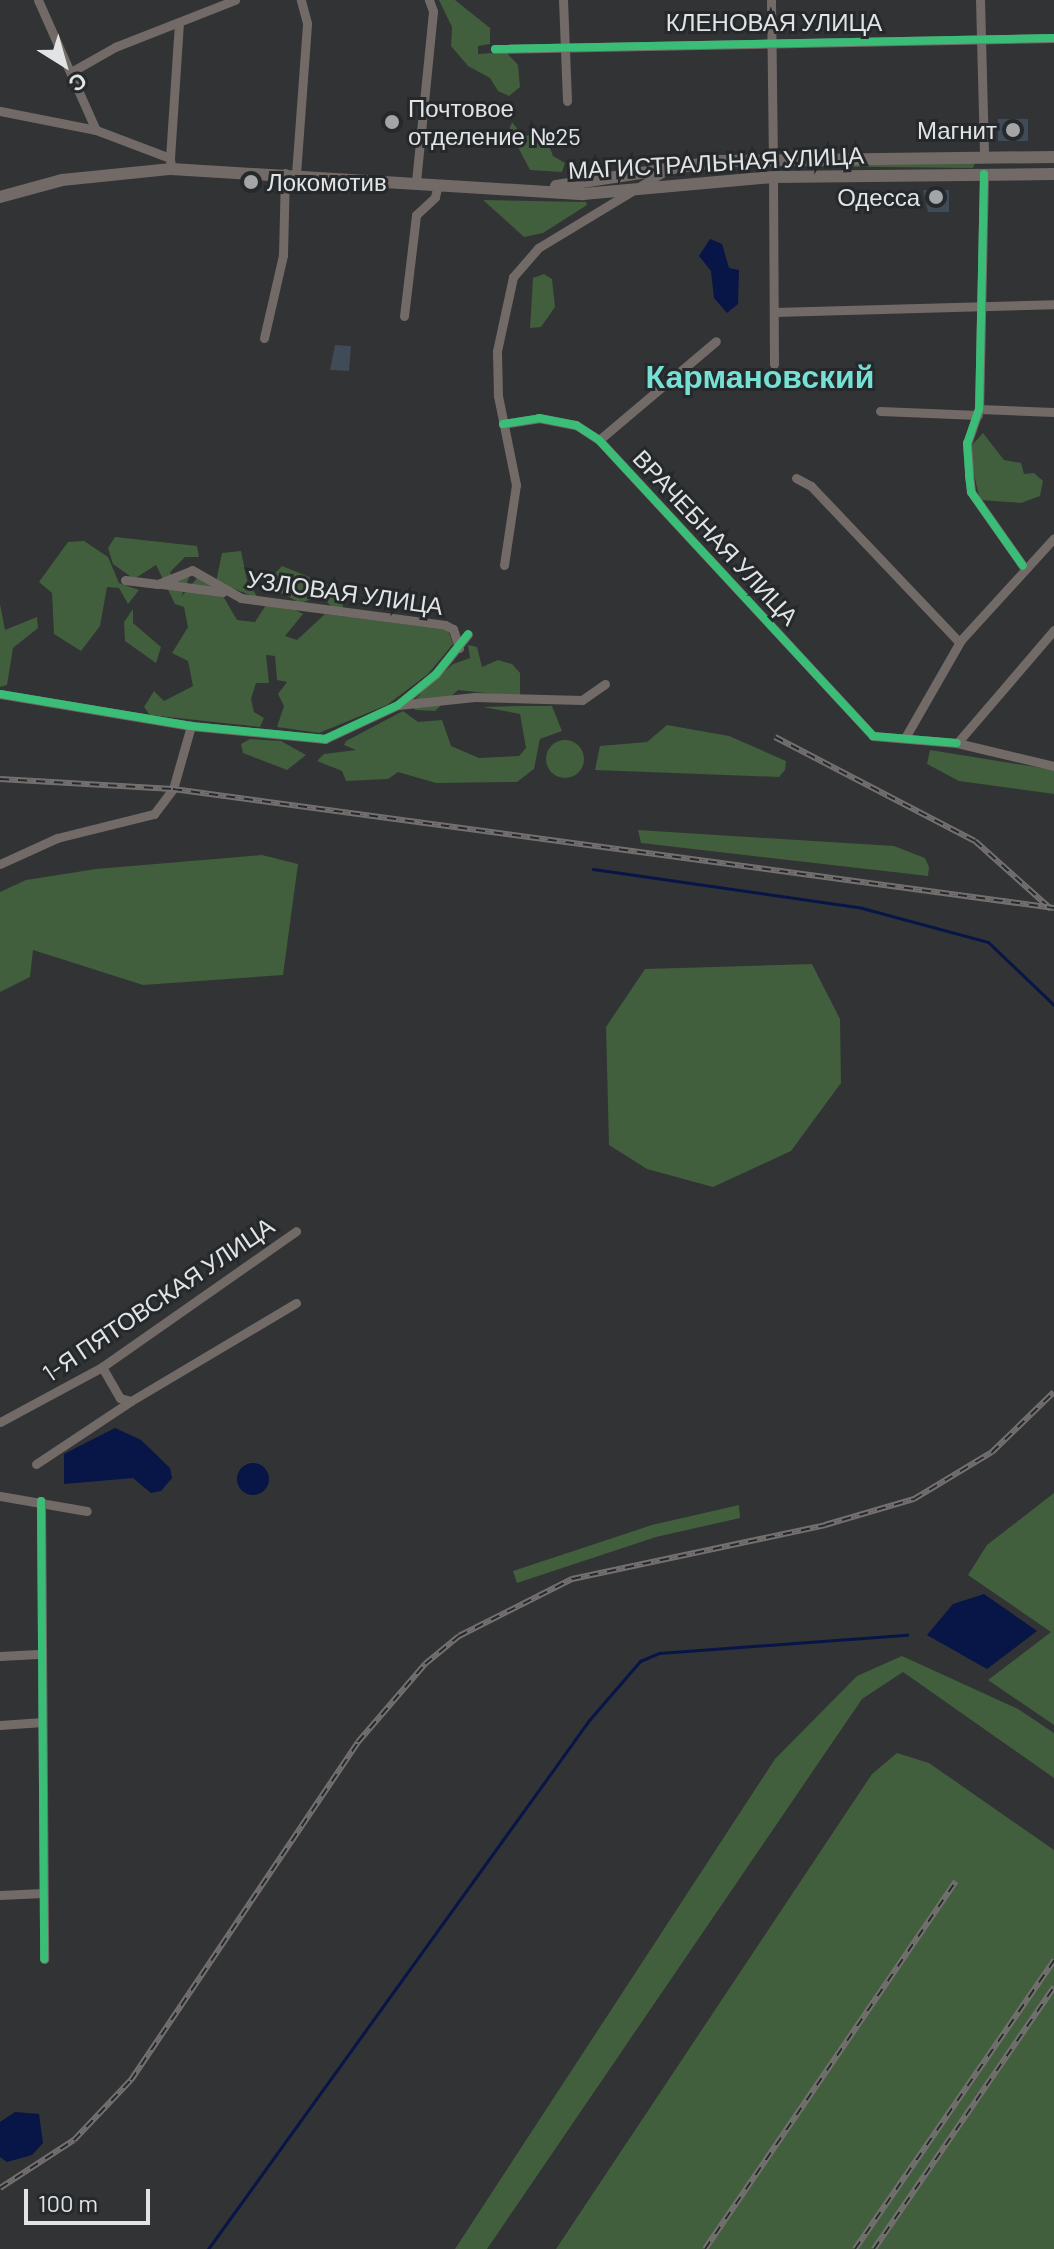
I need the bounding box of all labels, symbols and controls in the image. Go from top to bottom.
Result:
street label: КЛЕНОВАЯ УЛИЦА [666,8,882,36]
north arrow [24,24,104,104]
text: С [64,68,93,98]
place label: Почтовое отделение №25 [408,94,581,150]
marker: Почтовое отделение №25 [383,113,401,131]
place label: Магнит [917,116,997,144]
marker: Магнит [1004,121,1022,139]
street label: МАГИСТРАЛЬНАЯ УЛИЦА [567,140,865,184]
place label: Локомотив [267,168,387,196]
marker: Локомотив [242,173,260,191]
place label: Одесса [837,183,920,211]
marker: Одесса [927,188,945,206]
district label: Кармановский [646,356,874,394]
street label: ВРАЧЕБНАЯ УЛИЦА [627,443,805,631]
street label: УЗЛОВАЯ УЛИЦА [245,564,445,620]
street label: 1-Я ПЯТОВСКАЯ УЛИЦА [37,1211,279,1387]
scale bar [28,2173,154,2223]
text: 100 m [38,2188,98,2217]

